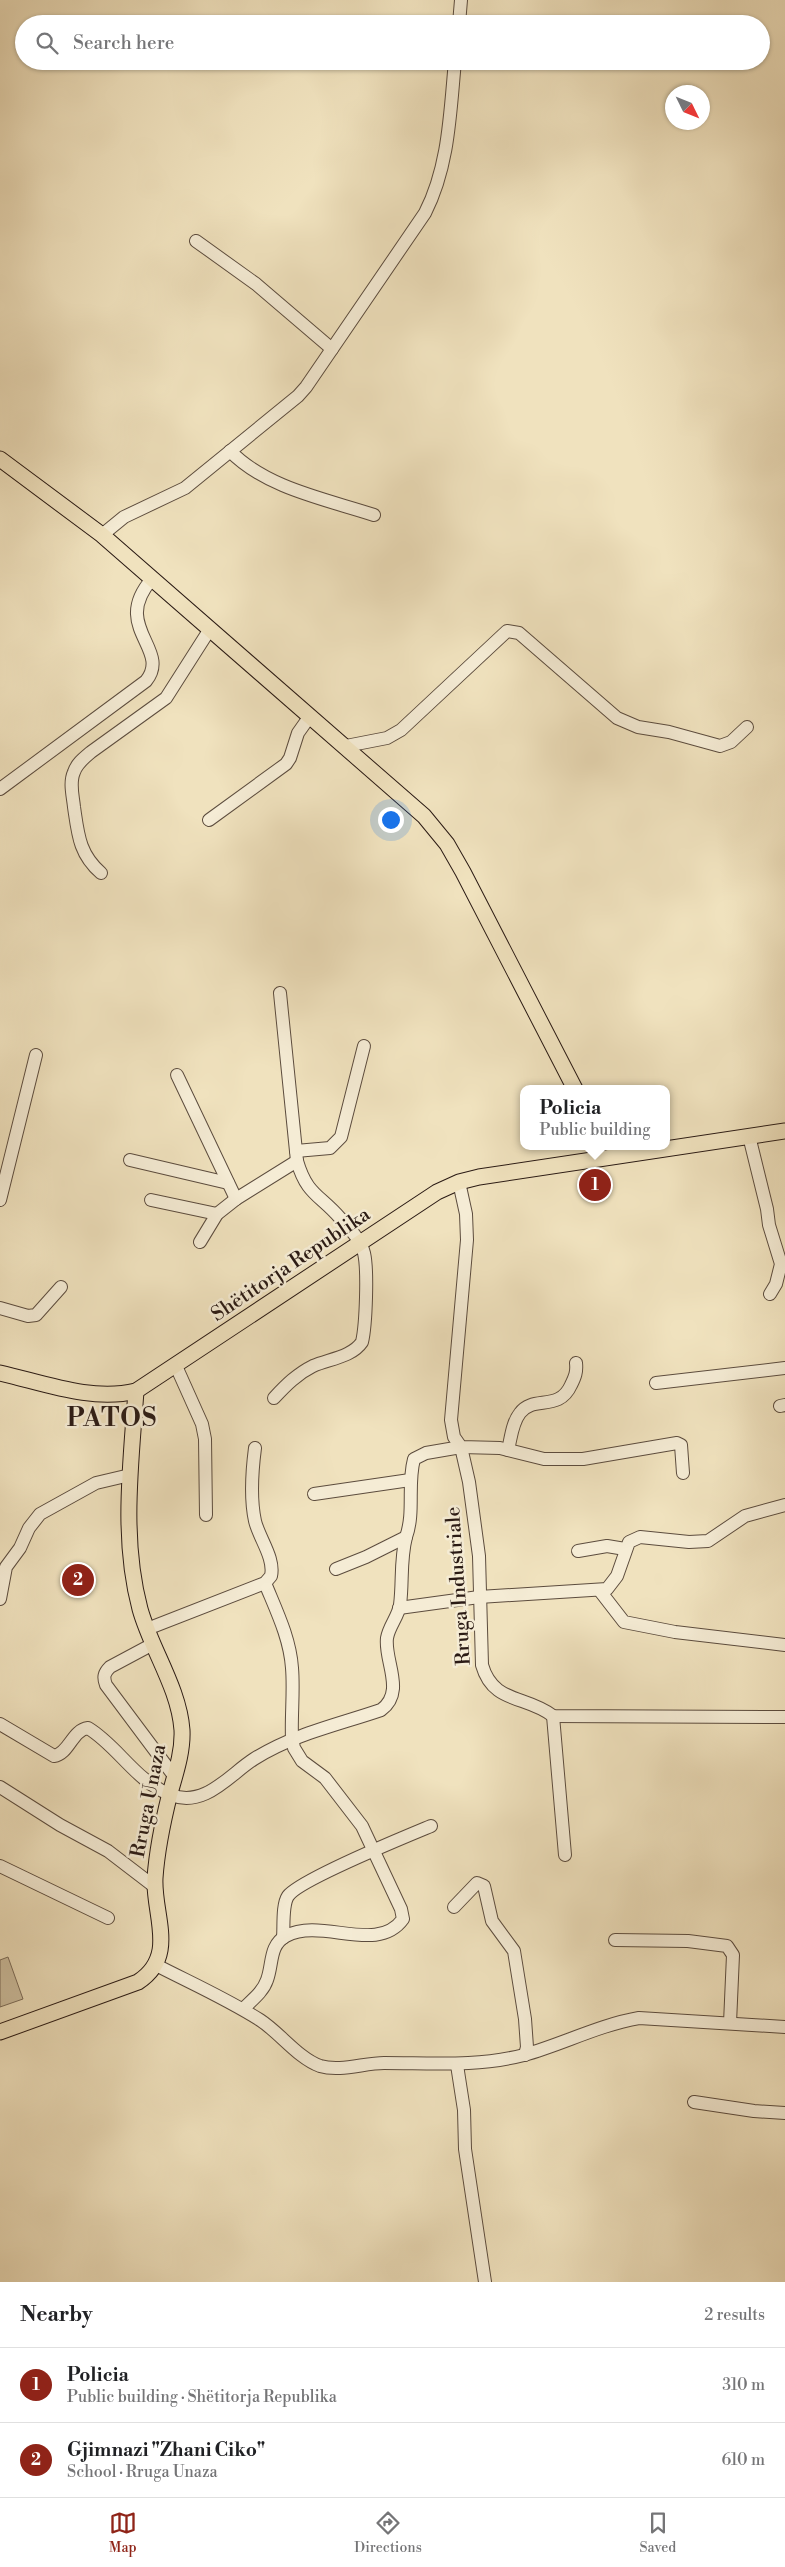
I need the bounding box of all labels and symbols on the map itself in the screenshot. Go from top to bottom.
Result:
north arrow [665,85,710,130]
your location [378,807,404,833]
pin: 1 [579,1166,611,1204]
street label: Shëtitorja Republika [207,1202,376,1328]
district label: PATOS [67,1403,157,1434]
street label: Rruga Industriale [441,1506,477,1666]
pin: 2 [62,1561,94,1599]
street label: Rruga Unaza [126,1741,172,1860]

